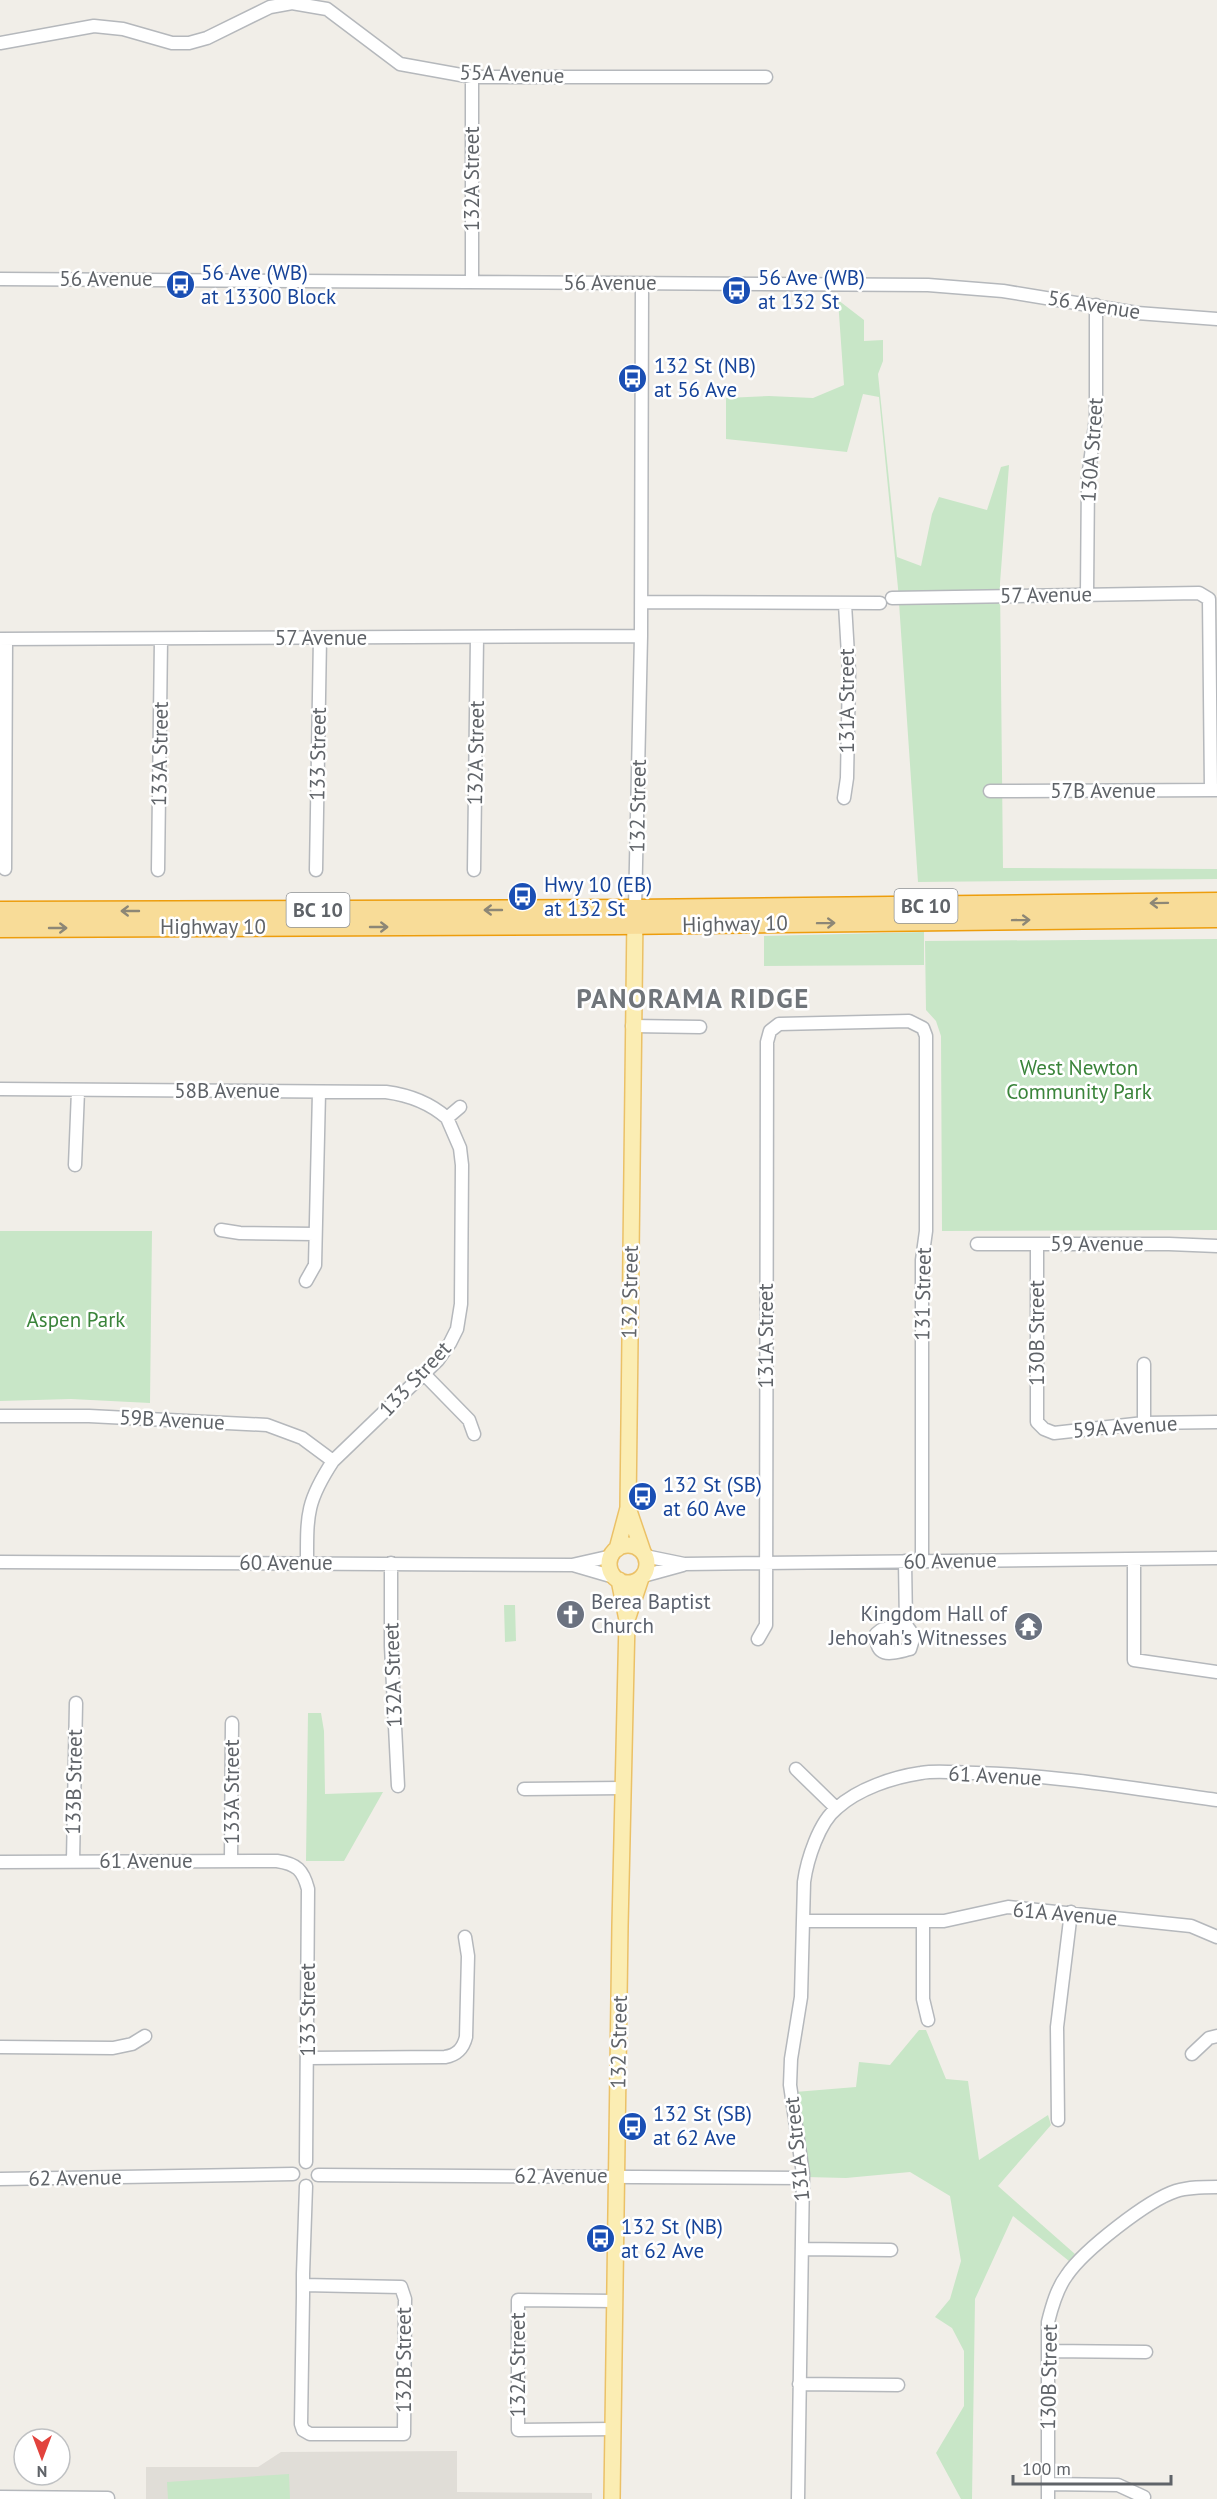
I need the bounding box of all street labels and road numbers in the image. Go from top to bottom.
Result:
street label: 55A Avenue [459,58,565,89]
street label: 132A Street [458,127,485,232]
street label: 56 Avenue [59,265,153,292]
street label: 56 Avenue [563,269,657,296]
street label: 56 Avenue [1046,284,1142,325]
street label: 130A Street [1074,397,1109,503]
street label: 57 Avenue [1000,580,1092,609]
street label: 57 Avenue [275,624,367,651]
street label: 131A Street [833,649,860,754]
street label: 132A Street [461,700,490,806]
street label: 133A Street [145,701,174,807]
street label: 133 Street [303,707,332,801]
street label: 132 Street [623,759,652,853]
street label: 57B Avenue [1050,777,1156,804]
road number: BC 10 [894,889,958,923]
road number: BC 10 [286,893,350,927]
street label: Highway 10 [682,909,788,938]
street label: Highway 10 [160,913,266,940]
street label: 58B Avenue [174,1077,280,1104]
street label: 59 Avenue [1050,1230,1144,1257]
street label: 132 Street [615,1245,644,1339]
street label: 131 Street [908,1247,937,1341]
street label: 130B Street [1023,1280,1050,1386]
street label: 131A Street [752,1284,779,1389]
street label: 133 Street [373,1335,456,1422]
street label: 59B Avenue [119,1403,225,1436]
street label: 59A Avenue [1072,1409,1178,1444]
street label: 60 Avenue [903,1546,997,1575]
street label: 60 Avenue [239,1549,333,1576]
street label: 132A Street [377,1622,408,1728]
street label: 133B Street [59,1729,88,1835]
street label: 133A Street [218,1740,245,1845]
street label: 61 Avenue [948,1760,1042,1791]
street label: 61 Avenue [99,1847,193,1874]
street label: 61A Avenue [1012,1895,1118,1932]
street label: 133 Street [294,1963,321,2057]
street label: 132 Street [604,1995,633,2089]
street label: 131A Street [778,2095,815,2203]
street label: 62 Avenue [514,2162,608,2189]
street label: 62 Avenue [28,2163,122,2192]
street label: 132B Street [390,2307,417,2413]
street label: 132A Street [504,2313,531,2418]
street label: 130B Street [1034,2324,1063,2430]

